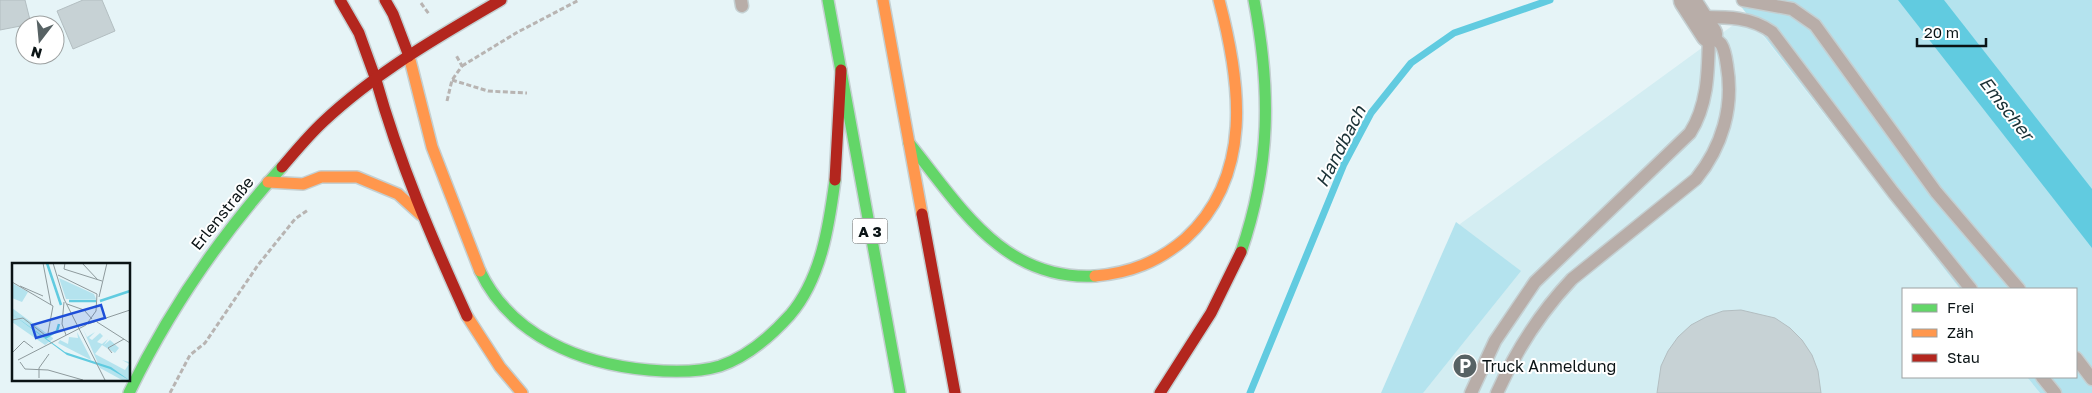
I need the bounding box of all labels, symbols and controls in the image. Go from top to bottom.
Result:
north arrow [15,15,65,65]
scale bar [1917,15,1986,47]
text: 20 m [1924,23,1959,41]
text: N [29,43,44,63]
water label: Emscher [1975,72,2041,147]
water label: Handbach [1310,101,1370,190]
street label: Erlenstraße [186,172,258,254]
road number: A 3 [852,218,888,244]
inset map [12,263,130,380]
legend [1902,288,2077,378]
text: Frei [1947,298,1974,316]
text: Zäh [1947,323,1974,341]
text: Stau [1947,348,1980,366]
parking icon: Truck Anmeldung [1452,353,1478,379]
place label: Truck Anmeldung [1482,356,1616,376]

